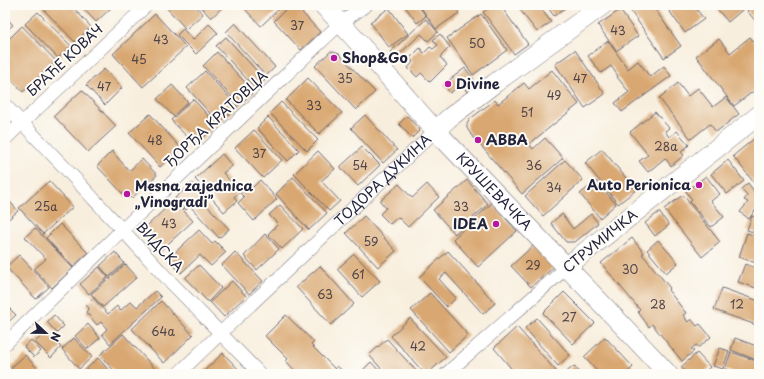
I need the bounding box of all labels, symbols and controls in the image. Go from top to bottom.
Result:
house number: 37 [290,16,305,34]
street label: БРАЋЕ КОВАЧ [21,18,108,101]
house number: 43 [610,21,626,39]
house number: 43 [153,30,169,48]
house number: 50 [469,34,485,52]
place label: Shop&Go [342,47,408,68]
house number: 45 [131,50,147,68]
marker: Shop&Go [329,53,339,63]
street label: ЂОРЂА КРАТОВЦА [159,65,272,172]
house number: 35 [337,69,353,87]
house number: 47 [573,69,588,87]
place label: Divine [456,73,500,94]
house number: 47 [97,77,112,95]
marker: Divine [443,79,453,89]
house number: 49 [547,86,561,104]
house number: 33 [306,96,322,114]
house number: 51 [521,103,533,121]
street label: ТОДОРА ДУКИНА [329,129,436,231]
place label: ABBA [486,129,528,150]
house number: 48 [147,131,163,149]
marker: ABBA [473,135,483,145]
house number: 28a [654,137,678,155]
house number: 37 [252,144,267,162]
street label: КРУШЕВАЧКА [452,147,537,235]
house number: 54 [352,156,368,174]
house number: 36 [526,156,542,174]
place label: Auto Perionica [587,174,691,195]
place label: Mesna zajednica „Vinogradi” [135,175,254,212]
house number: 34 [546,178,562,196]
marker: Auto Perionica [694,180,704,190]
marker: Mesna zajednica „Vinogradi” [122,189,132,199]
house number: 25a [34,197,58,215]
house number: 33 [453,197,469,215]
street label: СТРУМИЧКА [558,204,642,277]
place label: IDEA [453,213,488,234]
house number: 43 [161,214,177,232]
street label: ВИДСКА [132,217,189,277]
marker: IDEA [491,219,501,229]
house number: 59 [364,232,378,250]
house number: 29 [525,256,541,274]
house number: 30 [622,260,639,278]
house number: 61 [351,265,365,283]
house number: 63 [317,285,333,303]
house number: 28 [650,295,666,313]
house number: 12 [730,295,744,313]
house number: 27 [562,308,577,326]
north arrow [26,313,66,353]
house number: 64a [151,322,175,340]
text: N [46,330,65,344]
house number: 42 [410,337,426,355]

